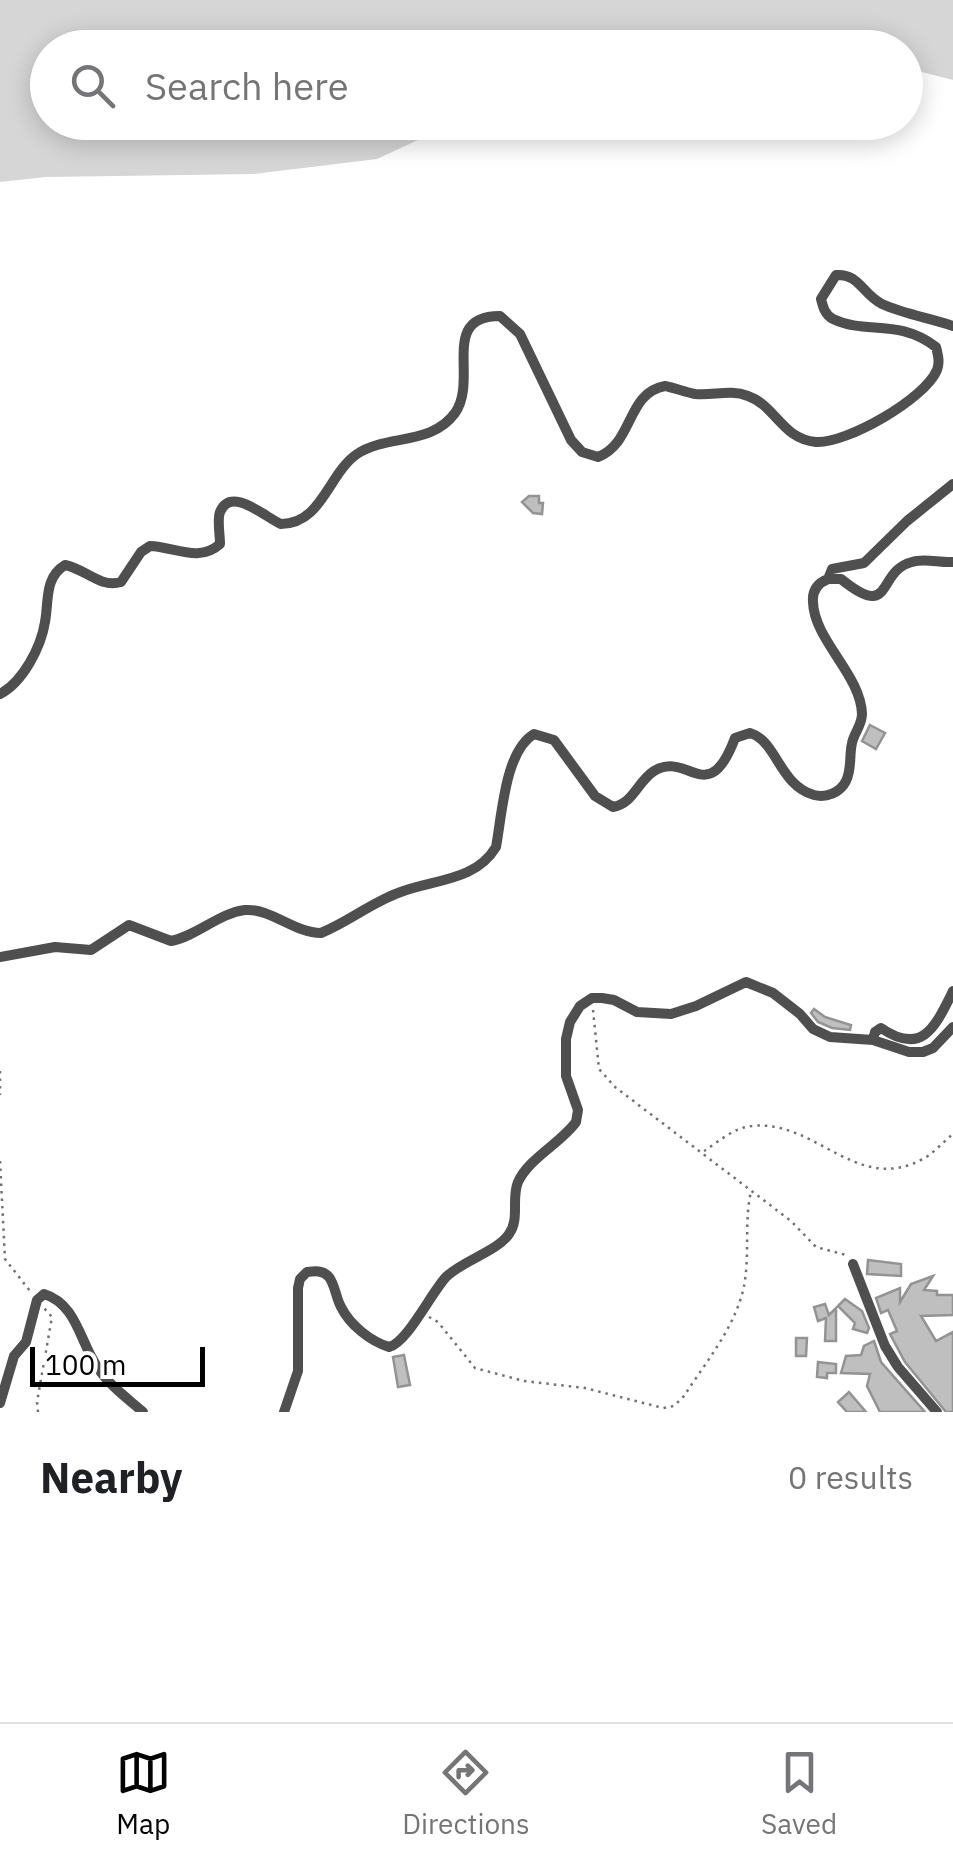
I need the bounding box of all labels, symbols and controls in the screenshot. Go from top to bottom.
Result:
search box [30,30,923,140]
icon: search [65,58,120,113]
text: Search here [145,61,349,110]
scale bar [30,1342,205,1386]
text: 100 m [45,1346,126,1383]
text: Nearby [40,1450,182,1505]
text: 0 results [788,1456,913,1498]
tab: Map [116,1745,171,1842]
tab: Directions [402,1745,530,1842]
tab: Saved [761,1745,837,1842]

